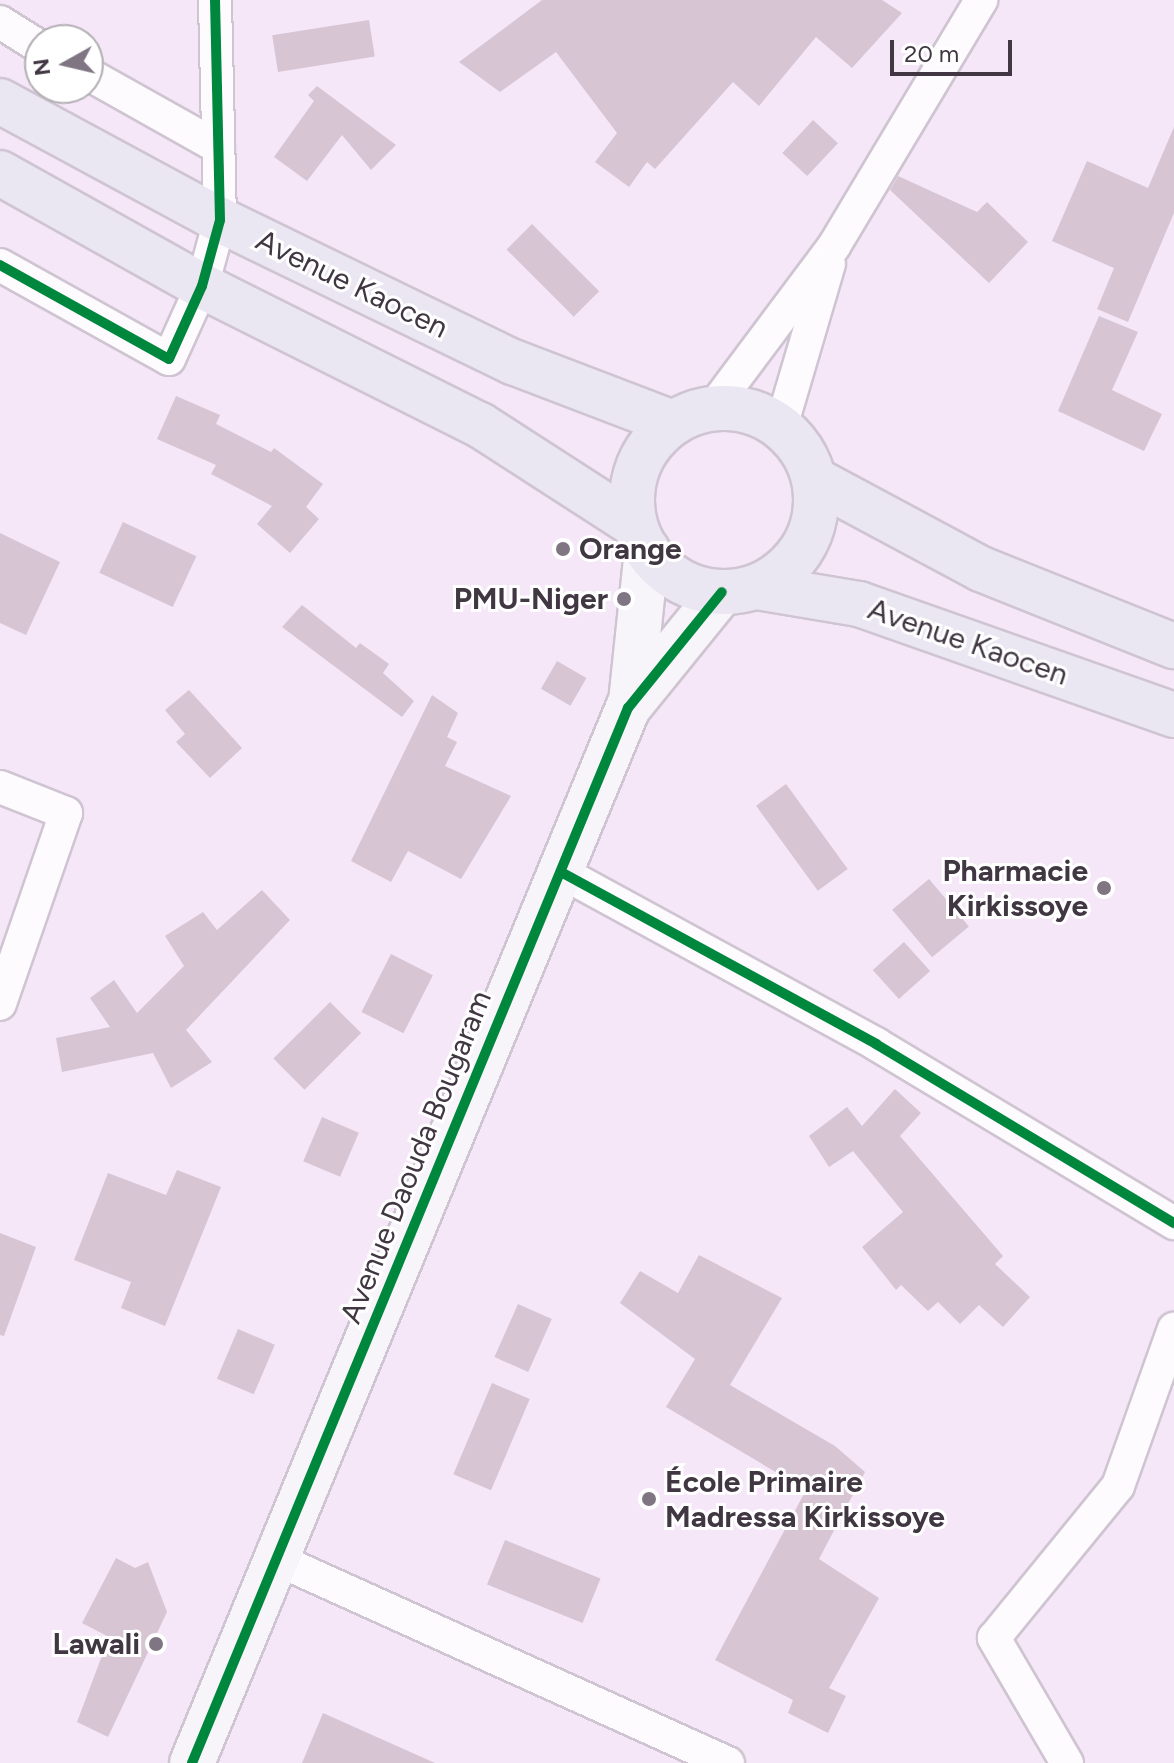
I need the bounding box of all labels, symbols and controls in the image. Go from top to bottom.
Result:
north arrow [24,24,104,104]
scale bar [894,24,1016,74]
text: 20 m [904,39,959,68]
text: N [27,57,56,77]
street label: Avenue Kaocen [250,222,454,346]
place label: Orange [579,531,682,567]
marker: Orange [554,540,572,558]
place label: PMU-Niger [454,581,608,617]
marker: PMU-Niger [615,590,633,608]
street label: Avenue Kaocen [863,591,1073,693]
place label: Pharmacie Kirkissoye [942,853,1088,924]
marker: Pharmacie Kirkissoye [1095,879,1113,897]
street label: Avenue Daouda Bougaram [333,985,499,1329]
place label: École Primaire Madressa Kirkissoye [665,1464,945,1534]
marker: École Primaire Madressa Kirkissoye [640,1490,658,1508]
place label: Lawali [53,1626,140,1662]
marker: Lawali [147,1635,165,1653]

